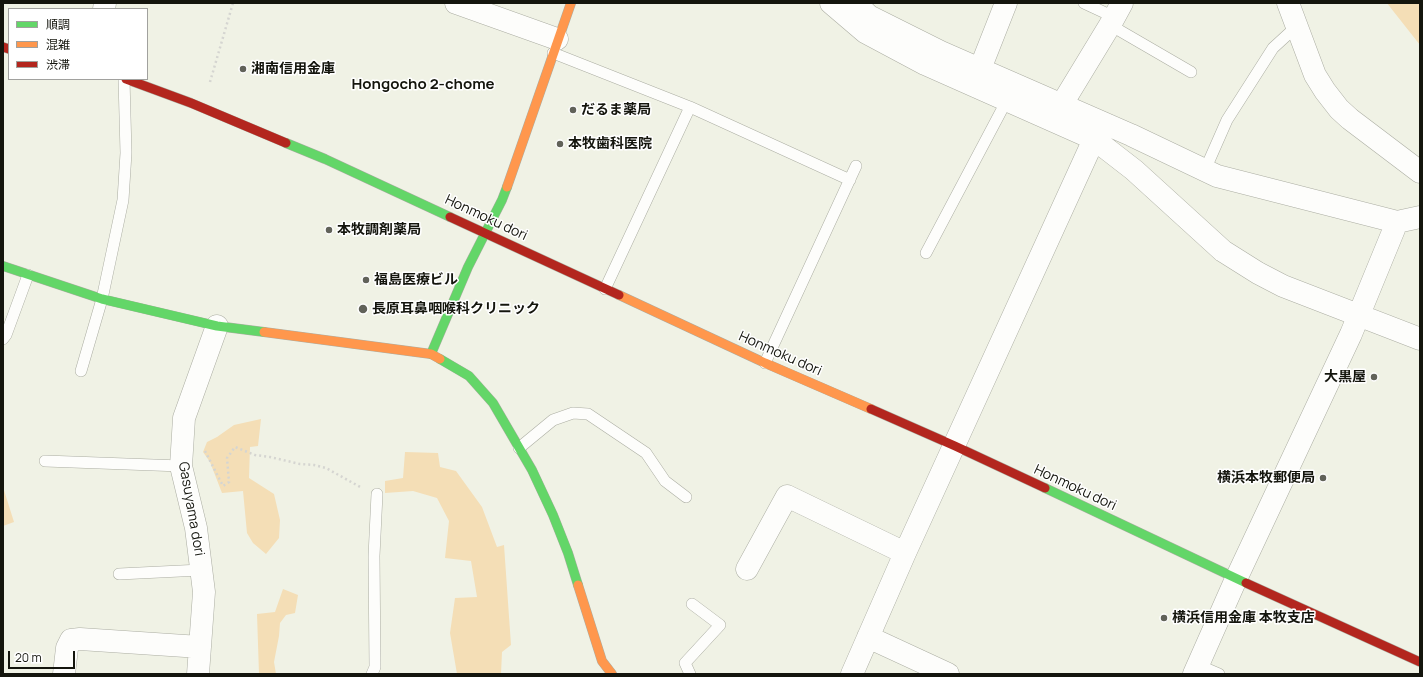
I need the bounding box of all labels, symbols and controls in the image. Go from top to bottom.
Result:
legend [8,8,148,80]
text: 順調 [46,16,70,33]
text: 混雑 [46,36,70,53]
text: 渋滞 [46,56,70,73]
place label: 湘南信用金庫 [251,61,335,77]
marker: 湘南信用金庫 [238,64,248,74]
district label: Hongocho 2-chome [351,76,495,94]
place label: だるま薬局 [581,102,651,118]
marker: だるま薬局 [568,105,578,115]
place label: 本牧歯科医院 [568,136,652,152]
marker: 本牧歯科医院 [555,139,565,149]
street label: Honmoku dori [442,192,530,244]
place label: 本牧調剤薬局 [337,222,421,238]
marker: 本牧調剤薬局 [324,225,334,235]
place label: 福島医療ビル [374,272,458,288]
marker: 福島医療ビル [361,275,371,285]
place label: 長原耳鼻咽喉科クリニック [372,301,540,317]
marker: 長原耳鼻咽喉科クリニック [357,303,369,315]
street label: Honmoku dori [736,328,824,380]
place label: 大黒屋 [1324,369,1366,385]
marker: 大黒屋 [1369,372,1379,382]
street label: Gasuyama dori [174,460,208,558]
street label: Honmoku dori [1031,462,1119,514]
place label: 横浜本牧郵便局 [1217,470,1315,486]
marker: 横浜本牧郵便局 [1318,473,1328,483]
place label: 横浜信用金庫 本牧支店 [1172,610,1315,626]
marker: 横浜信用金庫 本牧支店 [1159,613,1169,623]
scale bar [10,643,77,669]
text: 20 m [15,649,42,666]

